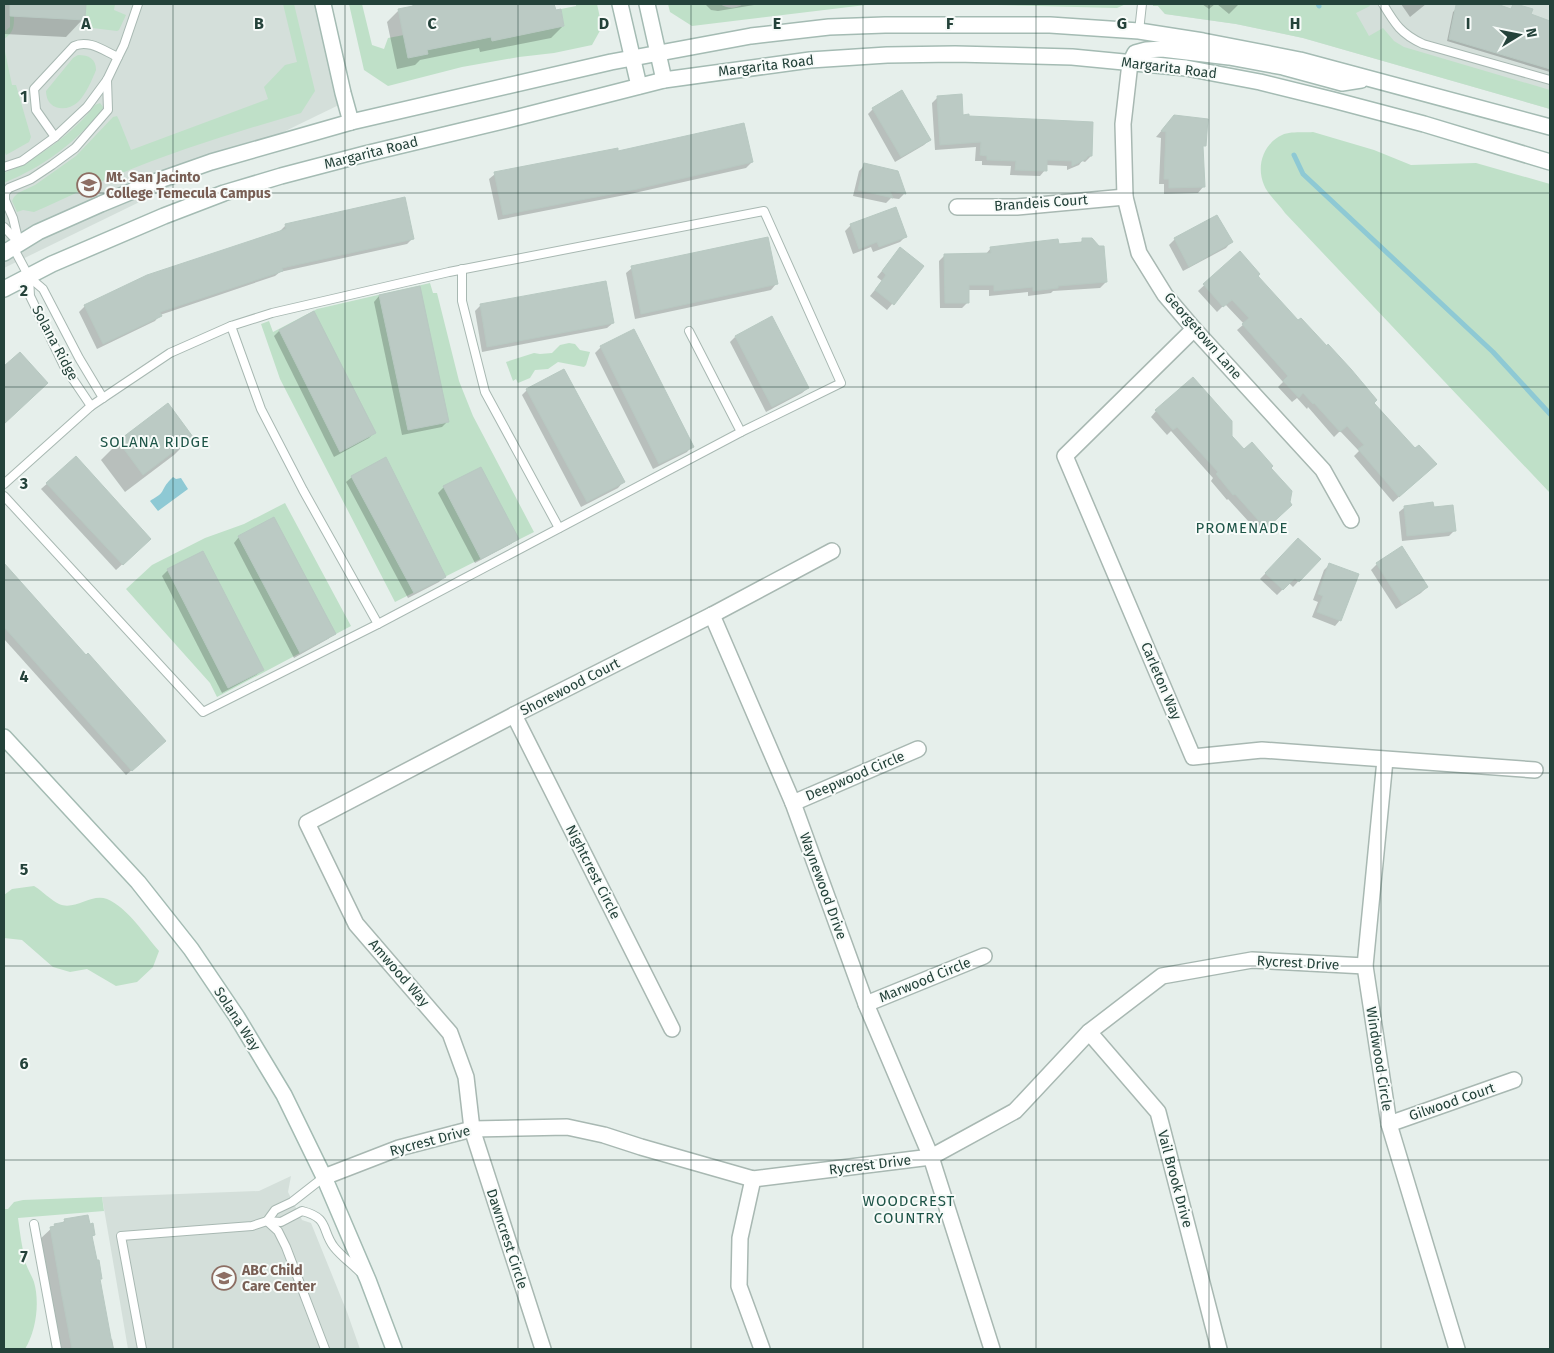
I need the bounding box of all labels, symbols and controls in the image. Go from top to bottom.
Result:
north arrow [1494,10,1544,60]
text: A [80,14,91,33]
text: B [254,14,264,33]
text: C [427,14,437,33]
text: D [599,14,609,33]
text: E [773,14,781,33]
text: F [946,14,954,33]
text: G [1117,14,1127,33]
text: H [1290,14,1300,33]
text: I [1466,14,1470,33]
text: N [1522,27,1540,39]
street label: Margarita Road [717,52,815,80]
street label: Margarita Road [1120,54,1218,82]
text: 1 [20,87,28,106]
street label: Margarita Road [322,133,420,173]
place label: Mt. San Jacinto College Temecula Campus [106,169,271,202]
school or university icon: Mt. San Jacinto College Temecula Campus [76,172,102,198]
street label: Brandeis Court [994,191,1089,215]
text: 2 [20,281,28,300]
street label: Georgetown Lane [1161,289,1245,383]
street label: Solana Ridge [28,303,82,383]
district label: SOLANA RIDGE [100,433,210,451]
text: 3 [19,474,28,493]
district label: PROMENADE [1195,519,1289,537]
street label: Carleton Way [1137,640,1185,723]
street label: Shorewood Court [517,654,623,719]
text: 4 [19,667,29,686]
street label: Deepwood Circle [803,747,907,805]
street label: Nightcrest Circle [562,822,624,922]
street label: Waynewood Drive [796,830,850,942]
text: 5 [20,860,29,879]
street label: Amwood Way [365,936,433,1010]
street label: Rycrest Drive [1256,952,1340,974]
street label: Marwood Circle [877,954,973,1006]
street label: Solana Way [210,984,264,1054]
street label: Windwood Circle [1362,1005,1396,1113]
text: 6 [19,1054,29,1073]
street label: Gilwood Court [1407,1079,1498,1125]
street label: Rycrest Drive [388,1122,472,1160]
street label: Vail Brook Drive [1154,1128,1196,1230]
street label: Rycrest Drive [828,1152,912,1178]
street label: Dawncrest Circle [483,1187,531,1291]
district label: WOODCREST COUNTRY [863,1192,955,1227]
text: 7 [20,1247,28,1266]
place label: ABC Child Care Center [241,1262,316,1295]
school or university icon: ABC Child Care Center [211,1265,237,1291]

